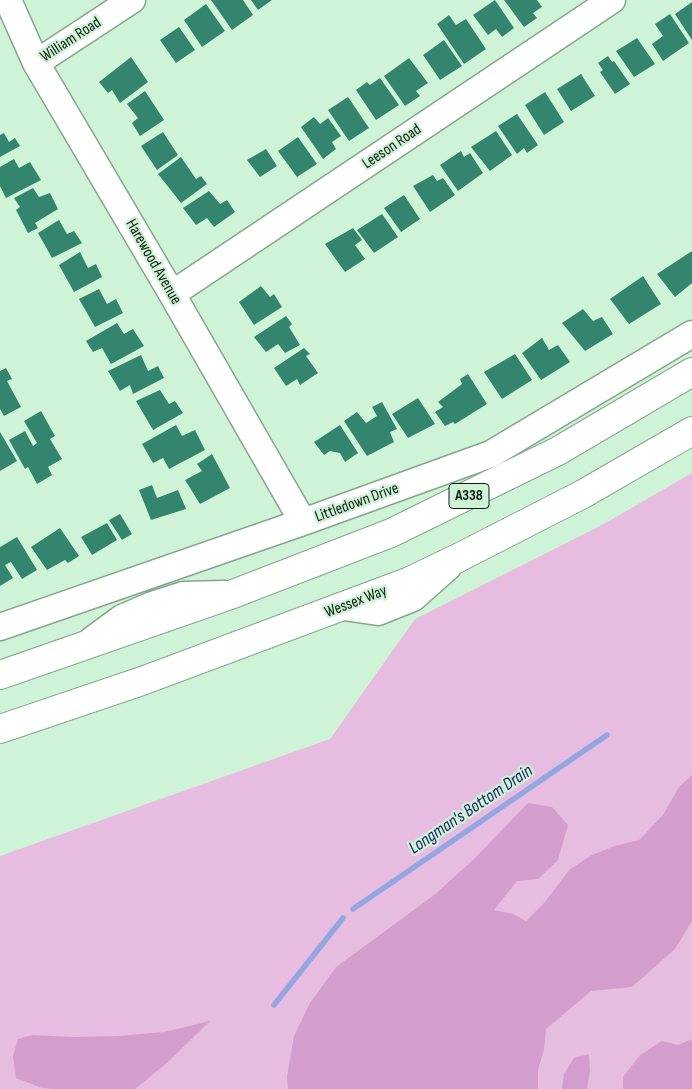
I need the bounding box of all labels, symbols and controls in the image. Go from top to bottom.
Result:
street label: William Road [37,13,105,67]
street label: Leeson Road [359,120,425,174]
street label: Harewood Avenue [121,216,185,308]
street label: Littledown Drive [313,479,401,527]
road number: A338 [449,484,489,508]
street label: Wessex Way [322,581,390,623]
water label: Longman's Bottom Drain [405,760,537,860]

